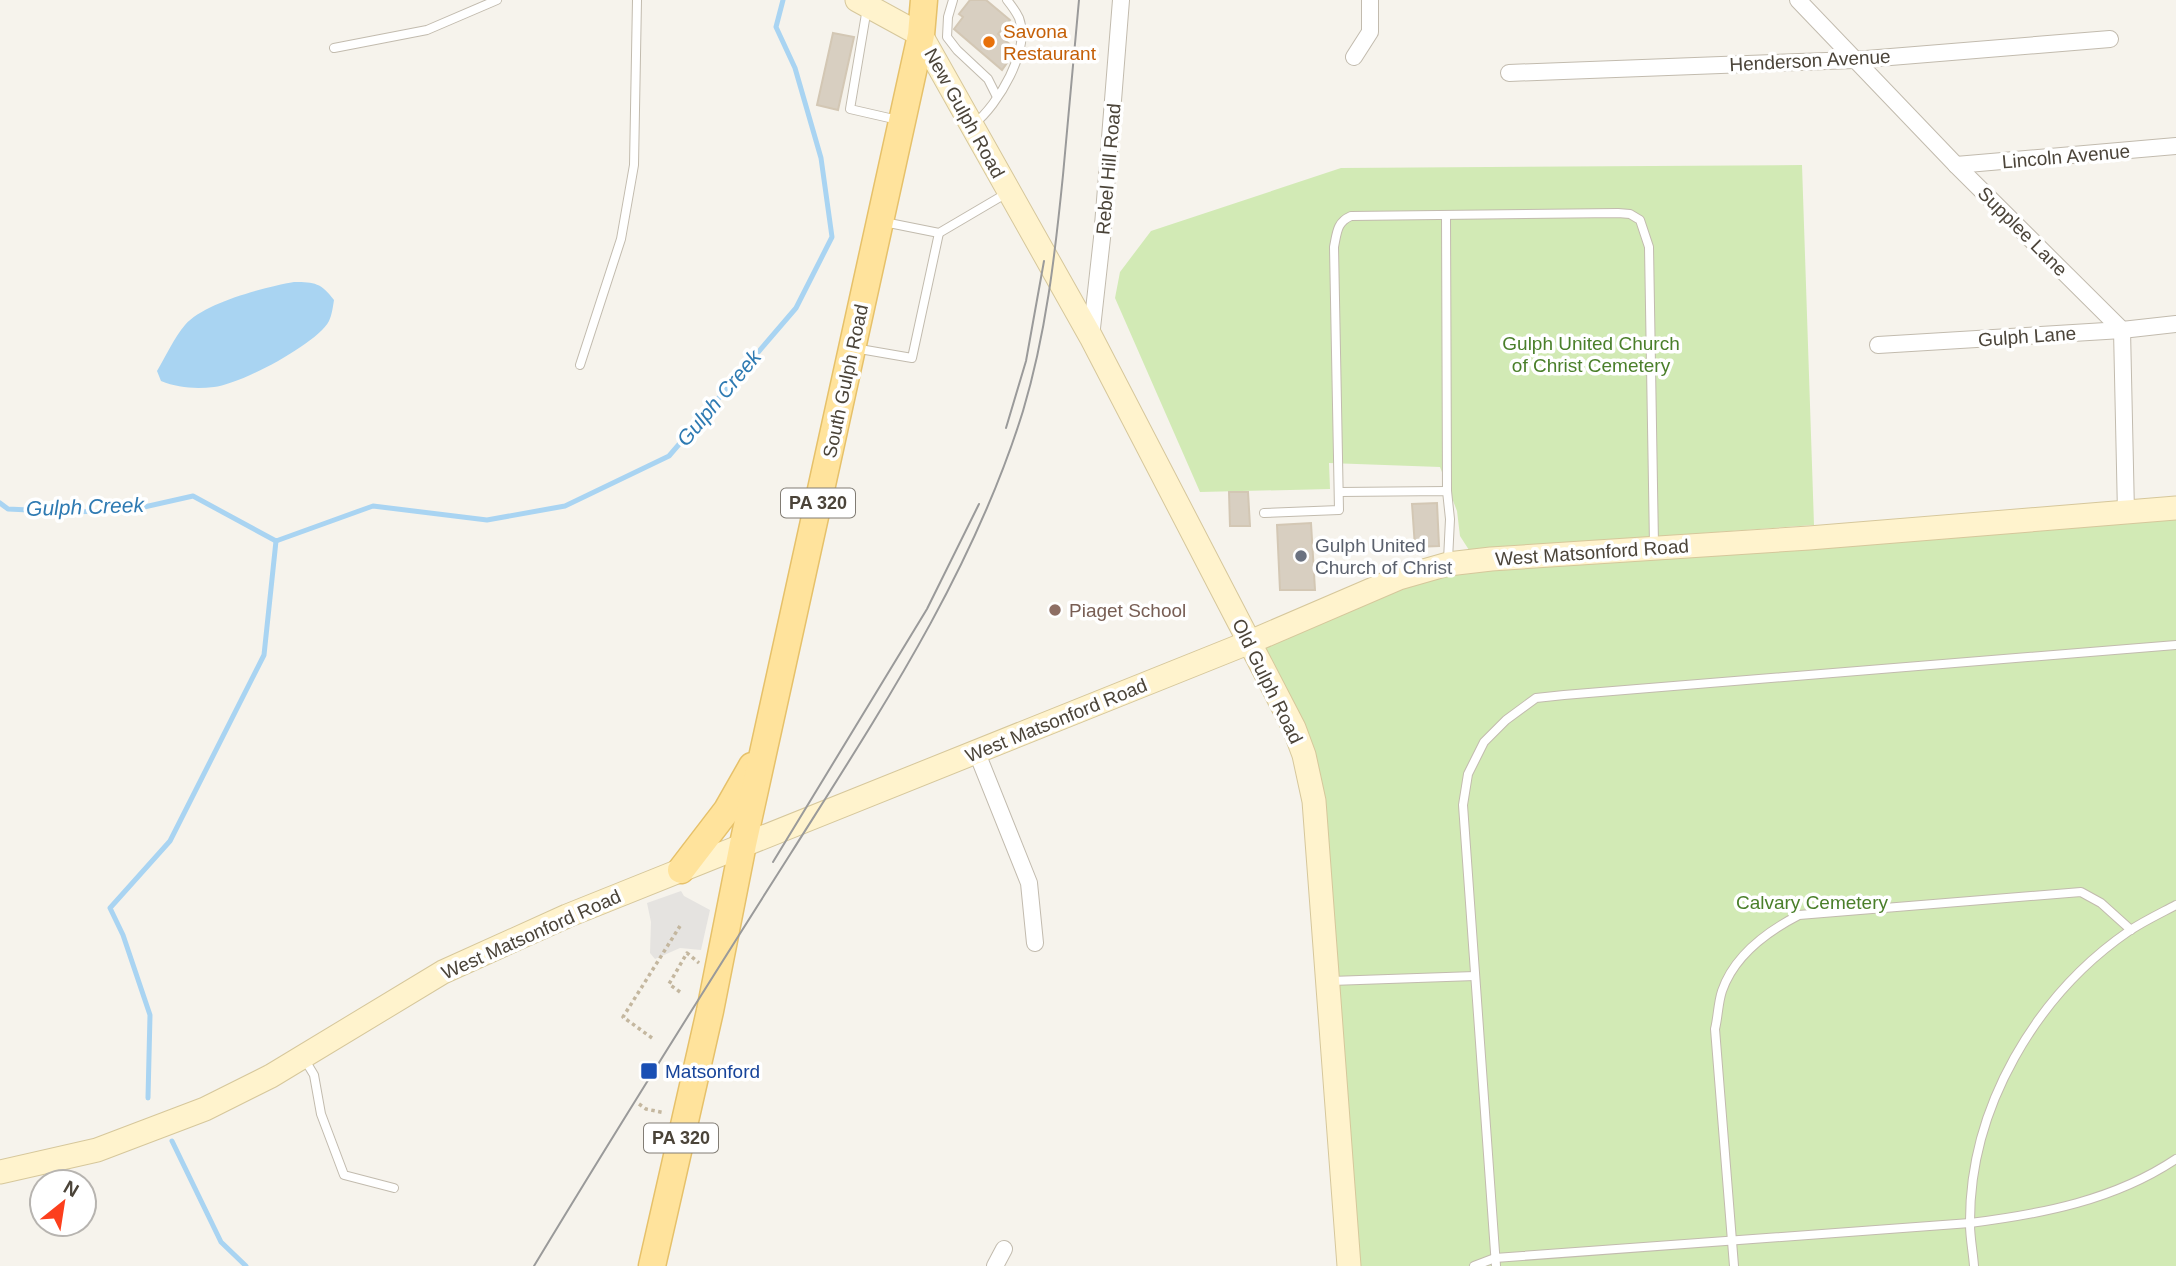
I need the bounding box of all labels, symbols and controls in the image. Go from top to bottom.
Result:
place label: Savona Restaurant [1003,21,1097,64]
marker: Savona Restaurant [981,34,997,50]
street label: New Gulph Road [920,45,1009,182]
street label: Henderson Avenue [1729,46,1891,75]
street label: Rebel Hill Road [1092,102,1125,236]
street label: Lincoln Avenue [2001,140,2131,173]
street label: Supplee Lane [1974,182,2072,280]
street label: South Gulph Road [819,302,872,460]
street label: Gulph Lane [1977,323,2077,350]
park label: Gulph United Church of Christ Cemetery [1502,333,1680,376]
water label: Gulph Creek [672,344,766,450]
road number: PA 320 [781,489,855,518]
water label: Gulph Creek [26,493,146,520]
place label: Gulph United Church of Christ [1315,535,1453,578]
street label: West Matsonford Road [1495,535,1690,570]
marker: Gulph United Church of Christ [1293,548,1309,564]
place label: Piaget School [1069,600,1186,621]
marker: Piaget School [1047,602,1063,618]
street label: Old Gulph Road [1228,615,1307,747]
street label: West Matsonford Road [962,674,1150,767]
street label: West Matsonford Road [438,885,624,983]
park label: Calvary Cemetery [1736,892,1889,913]
marker: Matsonford [639,1061,659,1081]
place label: Matsonford [665,1061,760,1082]
road number: PA 320 [644,1124,718,1153]
north arrow [28,1168,98,1238]
text: N [60,1176,82,1201]

